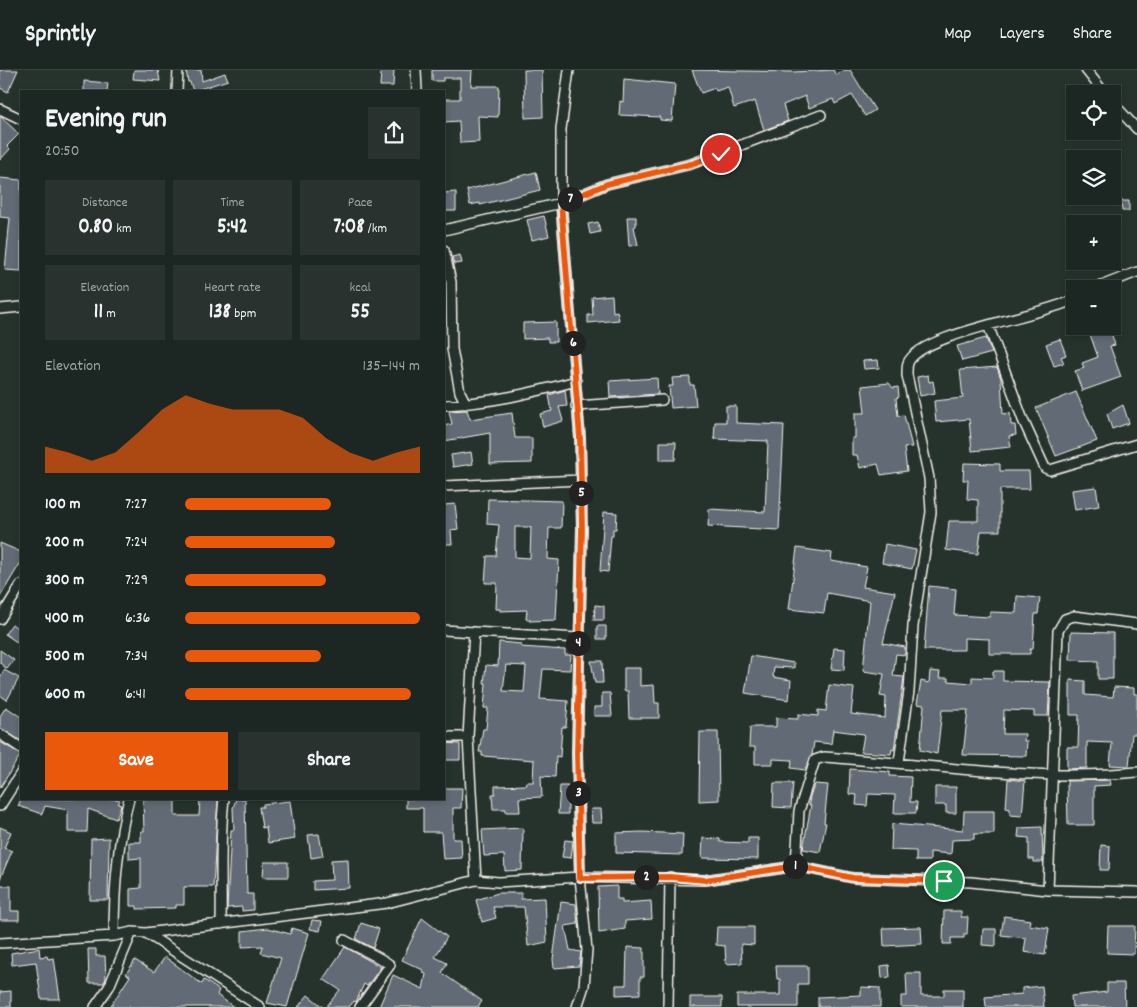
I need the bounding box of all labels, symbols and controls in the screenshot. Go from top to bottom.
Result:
text: Sprintly [25,18,95,52]
text: Map [944,22,971,47]
text: Layers [999,22,1045,47]
text: Share [1073,22,1112,47]
map controls [1066,85,1121,335]
button: locate [1066,85,1121,140]
text: Evening run [45,101,167,141]
button: share [368,107,420,159]
pin [700,133,742,175]
text: 20:50 [45,140,80,163]
icon: check [707,140,735,168]
button: layers [1066,150,1121,205]
pin: 7 [558,186,582,212]
text: 7 [568,189,573,209]
text: Distance [82,193,128,213]
text: Time [221,193,244,213]
text: Pace [348,193,373,213]
text: 0.80 [78,213,113,243]
text: 5:42 [217,213,248,243]
text: 7:08 [333,213,365,243]
button: + [1066,215,1121,270]
text: km [113,219,132,239]
text: /km [365,219,387,239]
text: Elevation [80,278,129,298]
text: Heart rate [204,278,261,298]
text: kcal [350,278,371,298]
button: − [1066,280,1121,335]
text: 11 [94,298,103,328]
text: 138 [209,298,231,328]
text: 55 [350,298,370,328]
text: m [103,304,116,324]
text: bpm [231,304,256,324]
pin: 6 [560,330,586,356]
text: 6 [570,333,577,353]
text: Elevation [45,355,101,378]
text: 135–144 m [363,355,420,378]
pin: 5 [568,480,594,506]
text: 5 [578,483,585,503]
text: 100 m [45,493,81,516]
text: 7:27 [125,493,147,516]
text: 200 m [45,531,84,554]
text: 7:24 [125,531,147,554]
text: 300 m [45,569,84,592]
text: 7:29 [125,569,148,592]
text: 400 m [45,607,84,630]
text: 6:36 [125,607,150,630]
pin: 4 [566,630,590,656]
text: 4 [576,633,581,653]
text: 500 m [45,645,85,668]
text: 7:34 [125,645,148,668]
text: 600 m [45,683,85,706]
text: 6:41 [125,683,146,706]
button: Save [45,732,228,790]
button: Share [238,732,420,790]
pin: 3 [566,780,590,806]
text: 3 [575,783,582,803]
pin: 1 [782,854,808,878]
text: 1 [794,856,797,876]
pin [923,860,965,902]
pin: 2 [634,864,658,890]
text: 2 [643,867,650,887]
icon: arrive [930,867,958,895]

